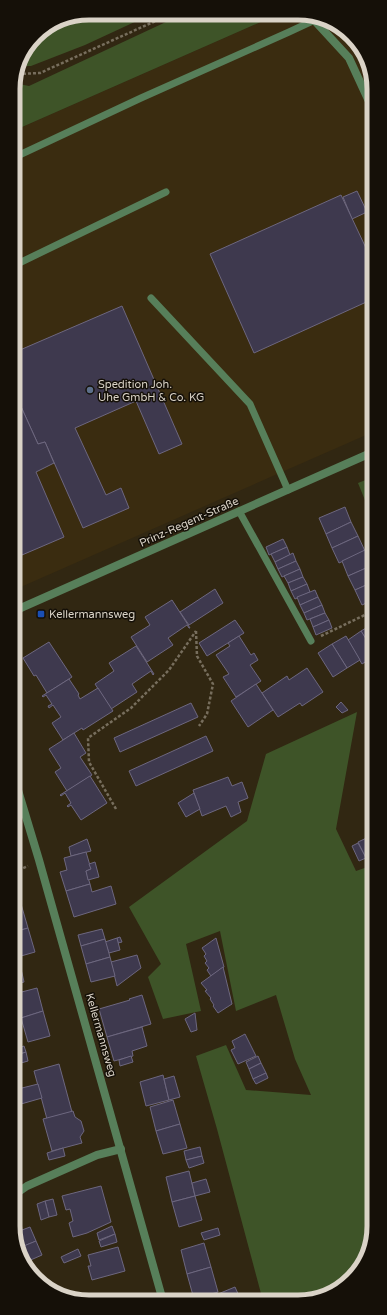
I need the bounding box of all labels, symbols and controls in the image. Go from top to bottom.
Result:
place label: Spedition Joh. Uhe GmbH & Co. KG [98,378,204,404]
marker: Spedition Joh. Uhe GmbH & Co. KG [85,385,95,395]
street label: Prinz-Regent-Straße [137,494,241,550]
place label: Kellermannsweg [49,608,135,621]
marker: Kellermannsweg [36,609,46,619]
street label: Kellermannsweg [83,992,119,1078]

